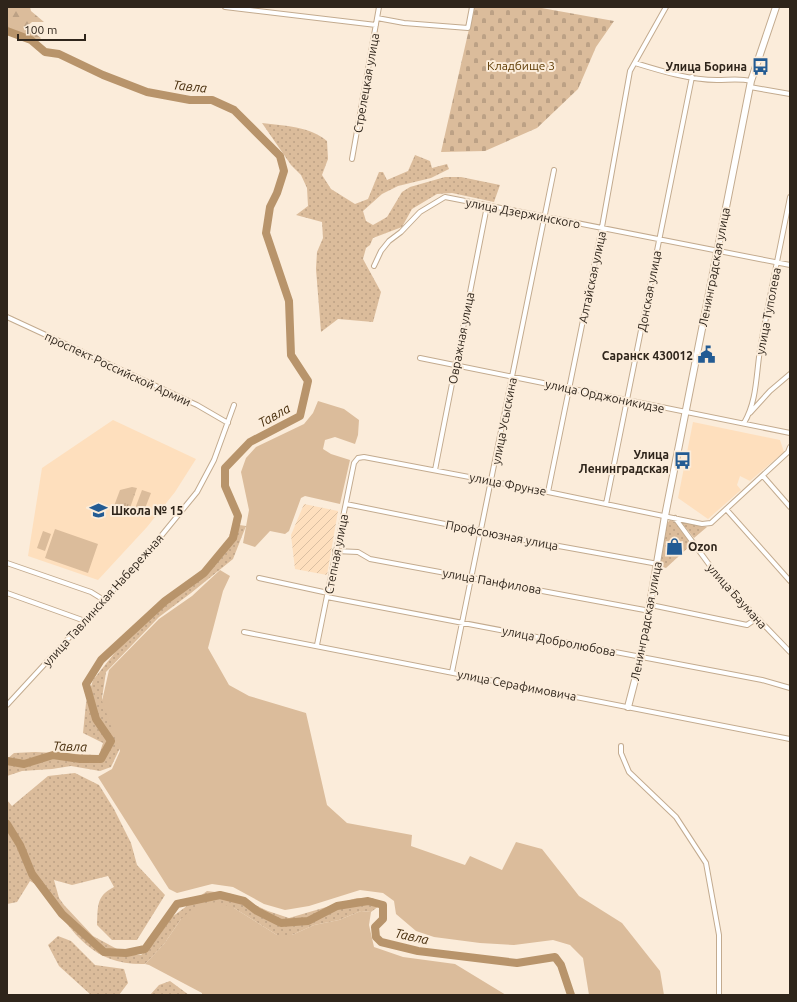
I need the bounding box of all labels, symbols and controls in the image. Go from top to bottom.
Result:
scale bar [18,16,85,42]
text: 100 m [24,23,57,36]
street label: Стрелецкая улица [351,32,381,134]
bus stop icon: Улица Борина [750,56,770,76]
park label: Кладбище 3 [487,59,555,72]
place label: Улица Борина [666,60,747,73]
water label: Тавла [172,77,208,95]
street label: улица Дзержинского [465,195,581,231]
street label: Ленинградская улица [696,206,732,328]
street label: Алтайская улица [576,230,608,324]
street label: Донская улица [635,249,663,333]
street label: улица Туполева [753,266,783,356]
street label: Овражная улица [446,291,476,385]
street label: проспект Российской Армии [43,329,193,409]
public building icon: Саранск 430012 [696,345,716,365]
place label: Саранск 430012 [602,349,693,362]
street label: улица Усыскина [489,376,519,466]
street label: улица Орджоникидзе [544,377,666,415]
water label: Тавла [256,401,292,429]
place label: Улица Ленинградская [579,448,669,475]
bus stop icon: Улица Ленинградская [672,451,692,471]
street label: улица Фрунзе [468,470,548,498]
school or university icon: Школа № 15 [88,500,108,520]
place label: Школа № 15 [111,504,184,517]
street label: Степная улица [322,513,350,595]
street label: Профсоюзная улица [445,518,559,552]
street label: улица Тавлинская Набережная [40,531,166,669]
shop icon: Ozon [665,536,685,556]
place label: Ozon [688,540,717,553]
street label: Ленинградская улица [628,560,664,682]
street label: улица Баумана [704,561,770,631]
street label: улица Панфилова [442,566,542,596]
street label: улица Добролюбова [501,624,617,658]
street label: улица Серафимовича [456,667,578,703]
water label: Тавла [53,738,87,754]
water label: Тавла [394,926,430,946]

